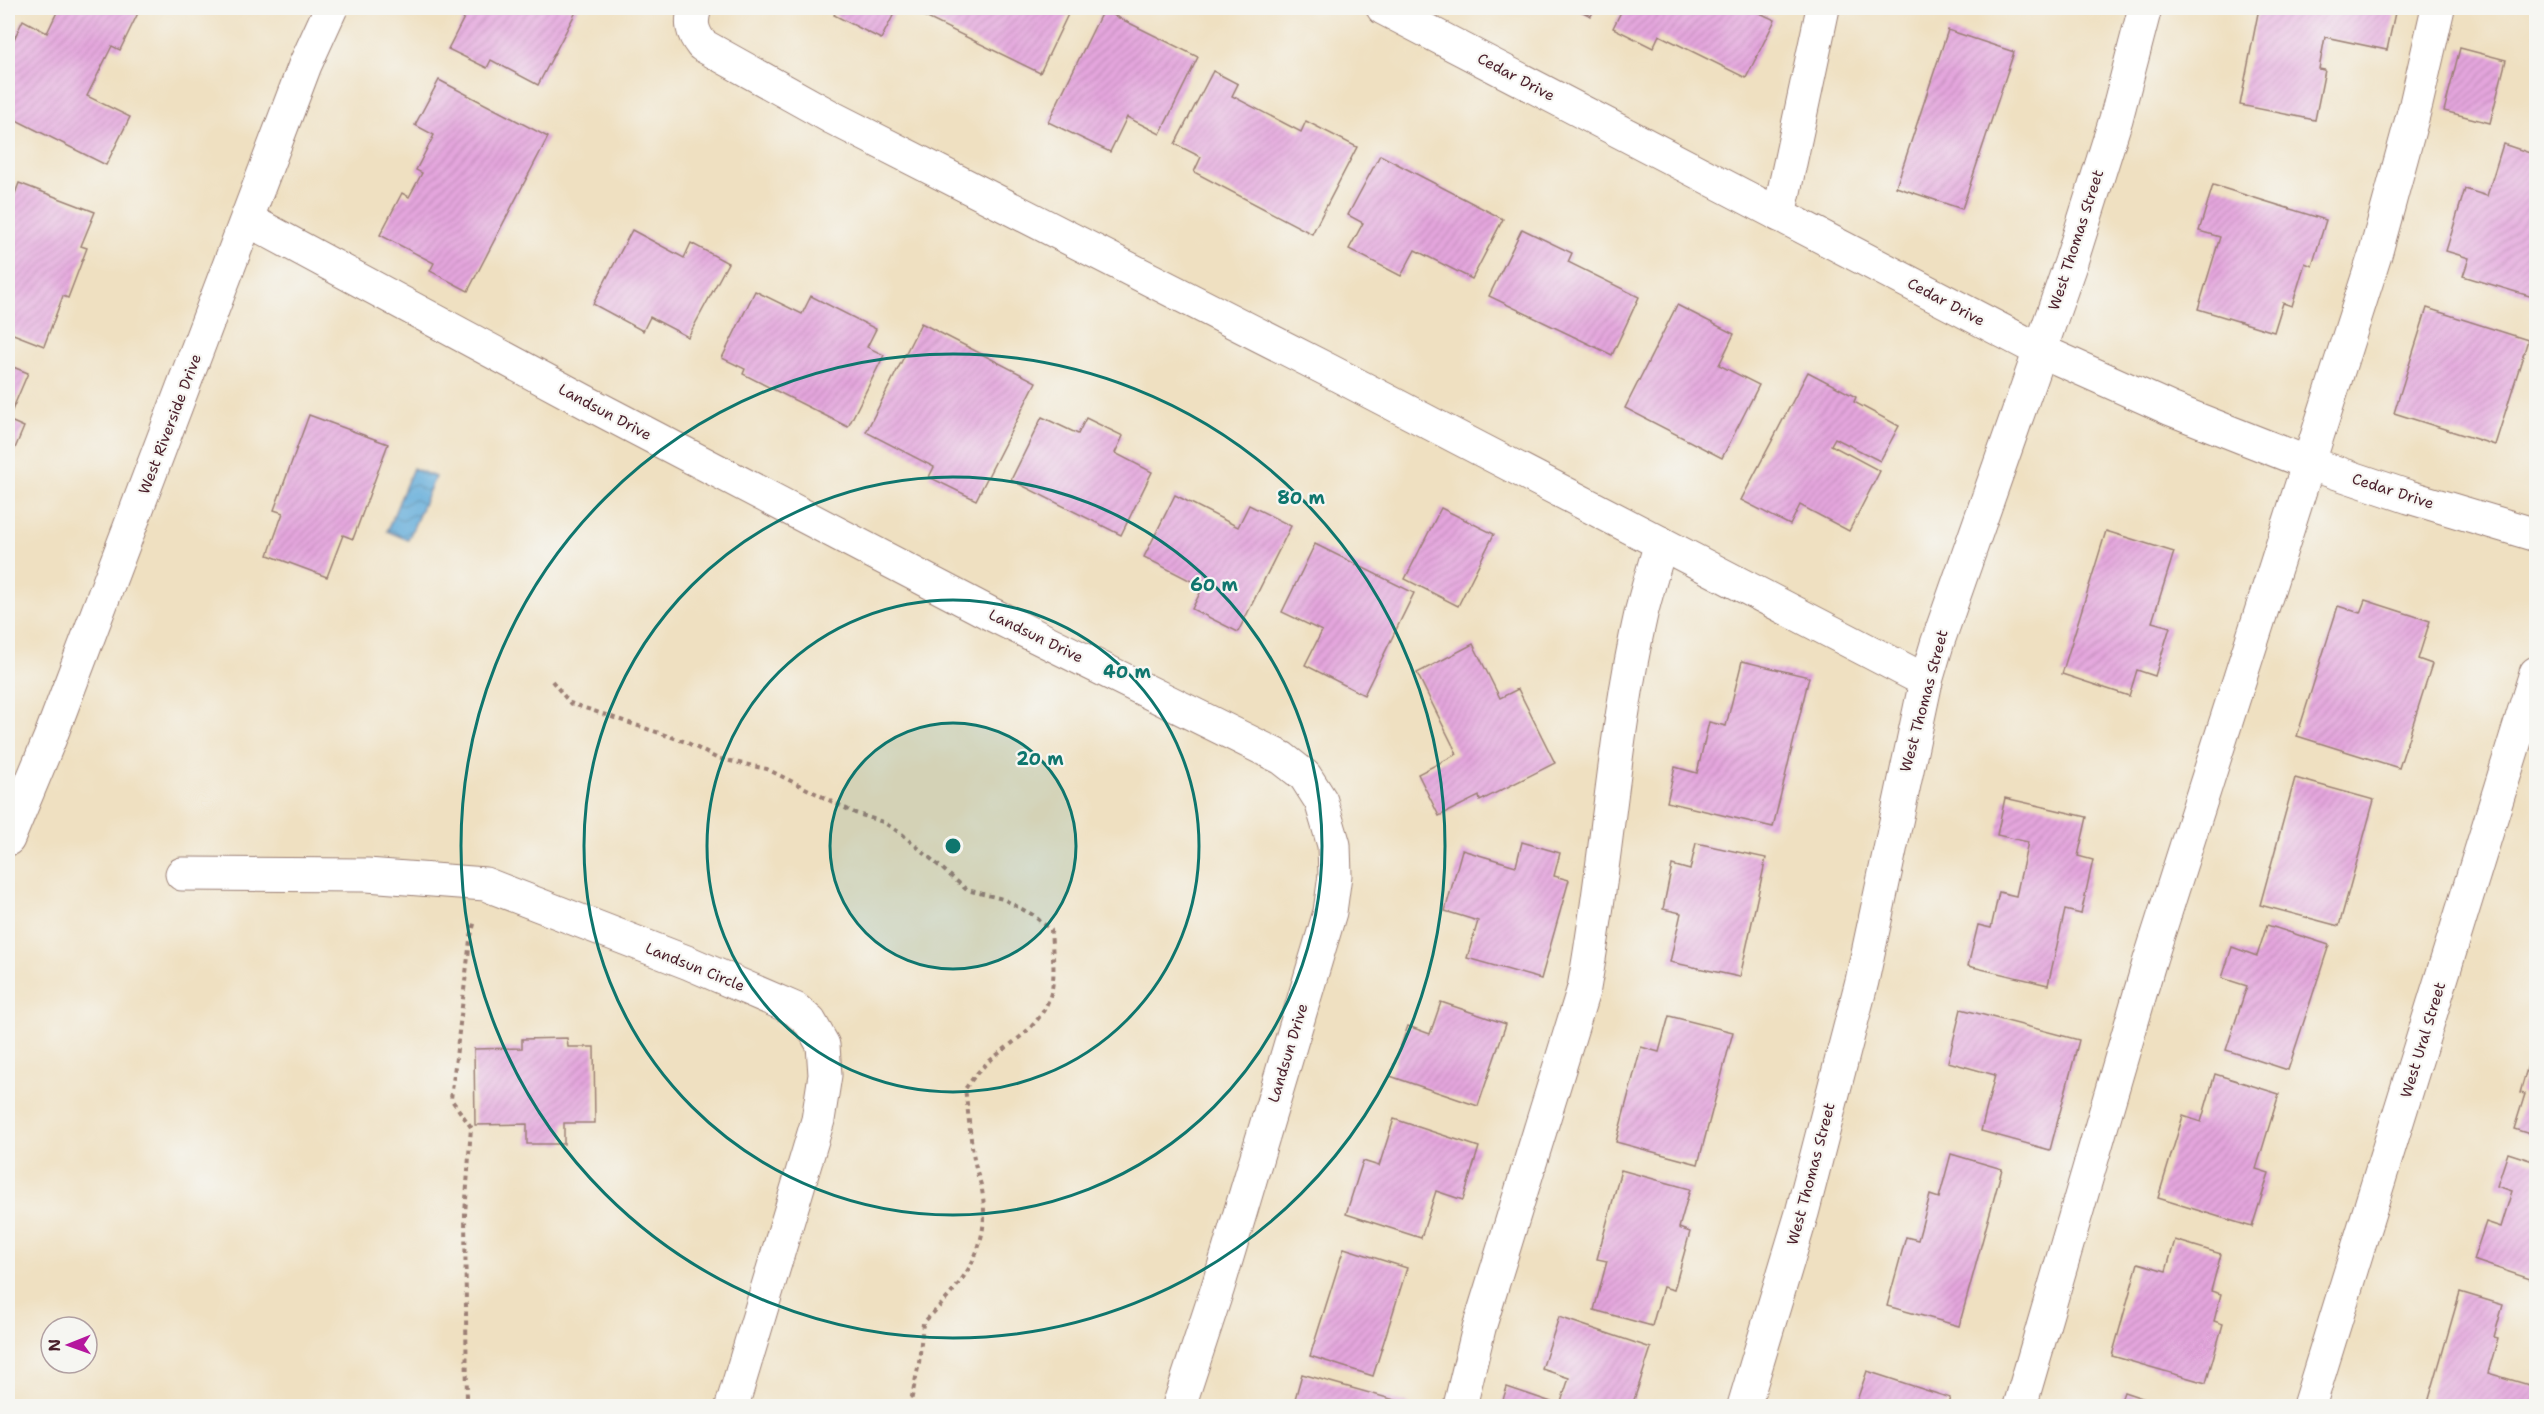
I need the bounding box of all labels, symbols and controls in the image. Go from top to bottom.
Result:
street label: Cedar Drive [1474,48,1558,106]
street label: West Thomas Street [2044,167,2108,313]
street label: Cedar Drive [1904,273,1988,331]
street label: West Riverside Drive [134,351,206,497]
street label: Landsun Drive [555,379,655,445]
street label: Cedar Drive [2350,468,2436,514]
text: 80 m [1277,486,1325,510]
text: 60 m [1190,573,1238,597]
street label: Landsun Drive [985,604,1087,668]
street label: West Thomas Street [1895,628,1953,774]
text: 40 m [1103,660,1151,684]
text: 20 m [1016,747,1064,771]
centre of rings [943,836,963,856]
street label: Landsun Circle [642,938,748,996]
street label: West Ural Street [2396,980,2450,1100]
street label: Landsun Drive [1263,1001,1313,1105]
street label: West Thomas Street [1782,1101,1840,1247]
north arrow [39,1315,99,1375]
text: N [44,1339,65,1352]

